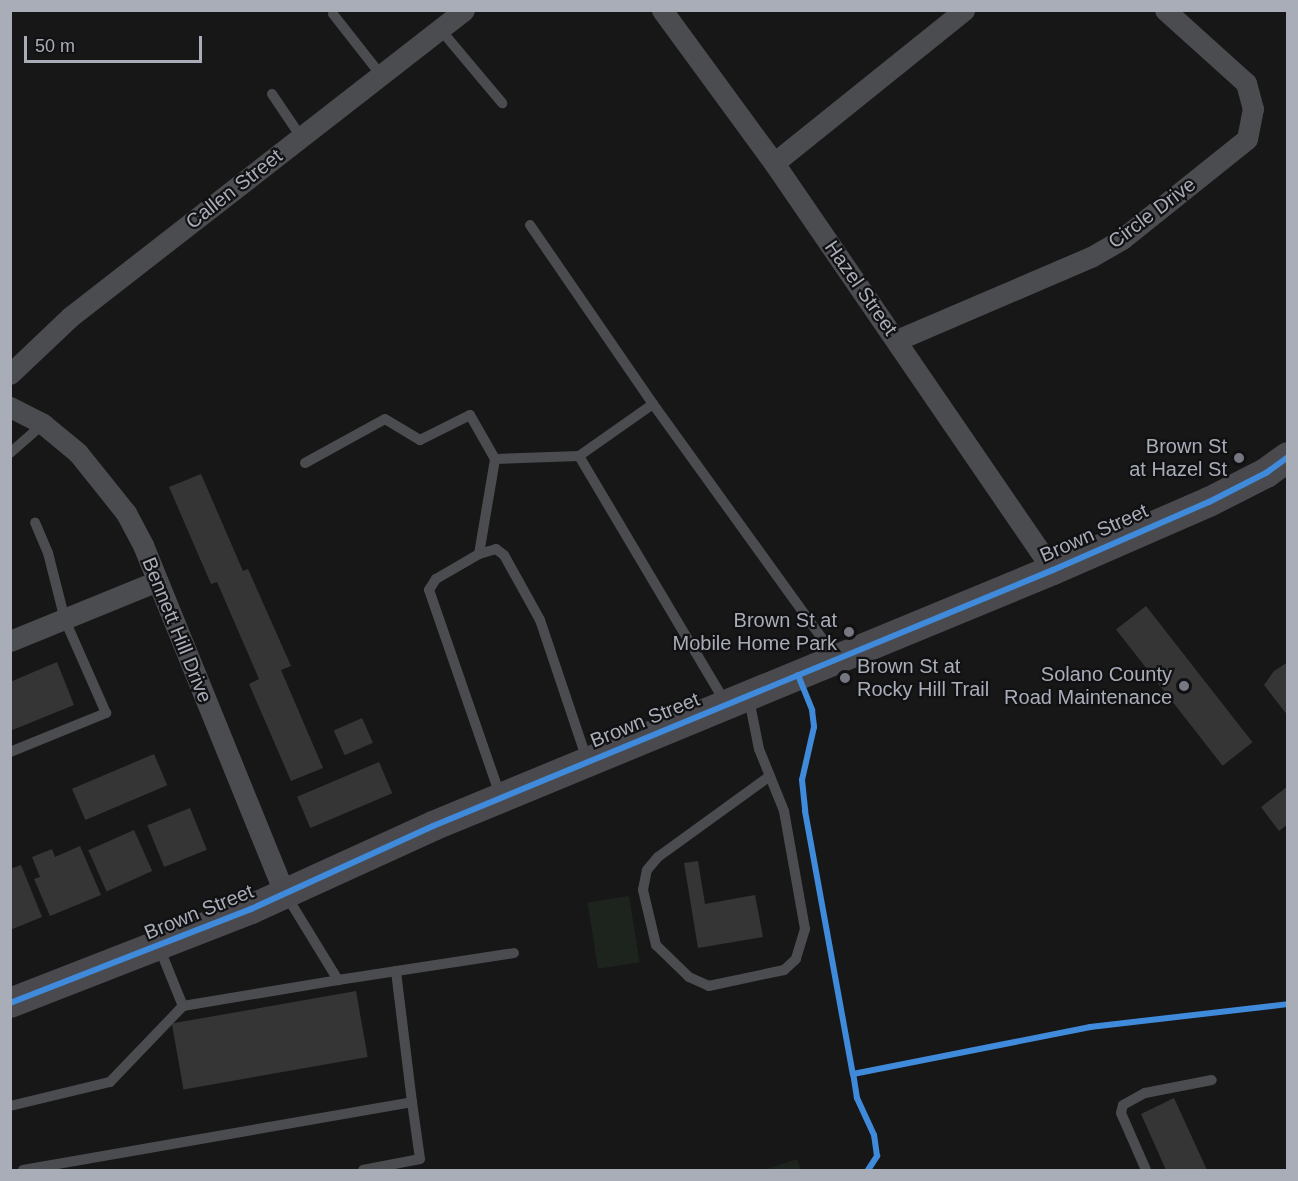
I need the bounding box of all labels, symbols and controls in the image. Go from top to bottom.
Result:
scale bar [27,24,206,62]
text: 50 m [35,36,75,56]
street label: Callen Street [181,144,287,234]
street label: Circle Drive [1104,172,1200,254]
street label: Hazel Street [820,236,902,340]
place label: Brown St at Hazel St [1129,434,1227,481]
marker: Brown St at Hazel St [1232,451,1246,465]
street label: Brown Street [1036,499,1152,567]
street label: Bennett Hill Drive [137,554,217,706]
place label: Brown St at Mobile Home Park [672,608,837,655]
marker: Brown St at Mobile Home Park [842,625,856,639]
place label: Brown St at Rocky Hill Trail [857,654,990,701]
place label: Solano County Road Maintenance [1004,662,1172,709]
marker: Brown St at Rocky Hill Trail [838,671,852,685]
marker: Solano County Road Maintenance [1177,679,1191,693]
street label: Brown Street [587,687,703,753]
street label: Brown Street [141,879,257,945]

